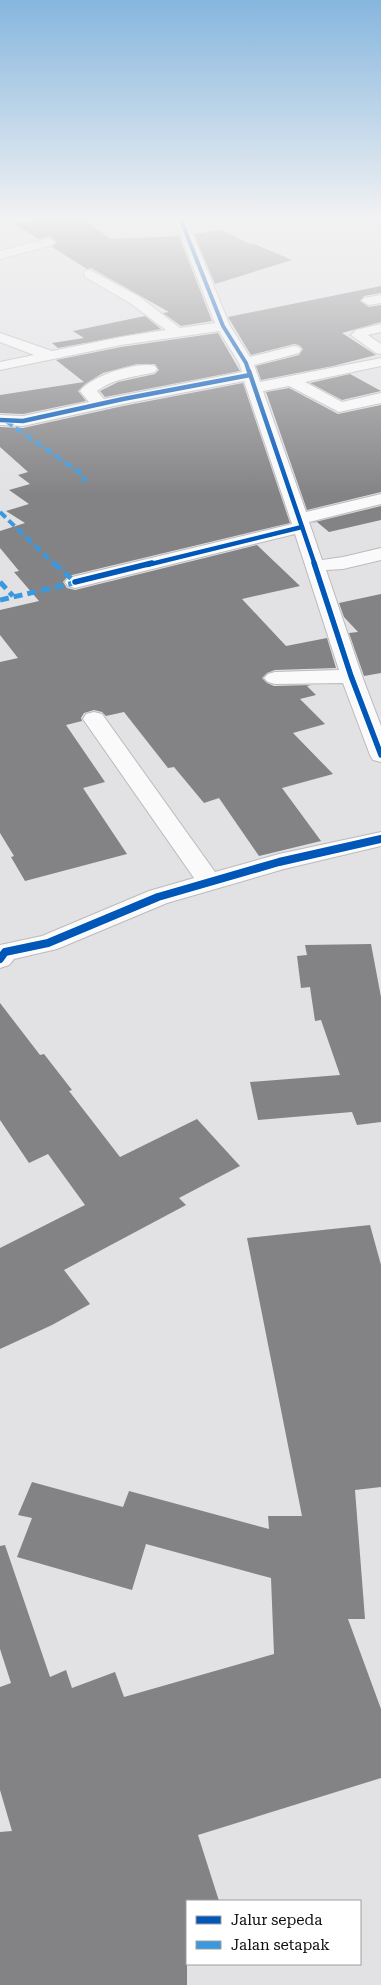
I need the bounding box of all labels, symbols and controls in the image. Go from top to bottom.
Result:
legend [186,1900,361,1965]
text: Jalur sepeda [231,1911,322,1929]
text: Jalan setapak [231,1936,330,1954]

